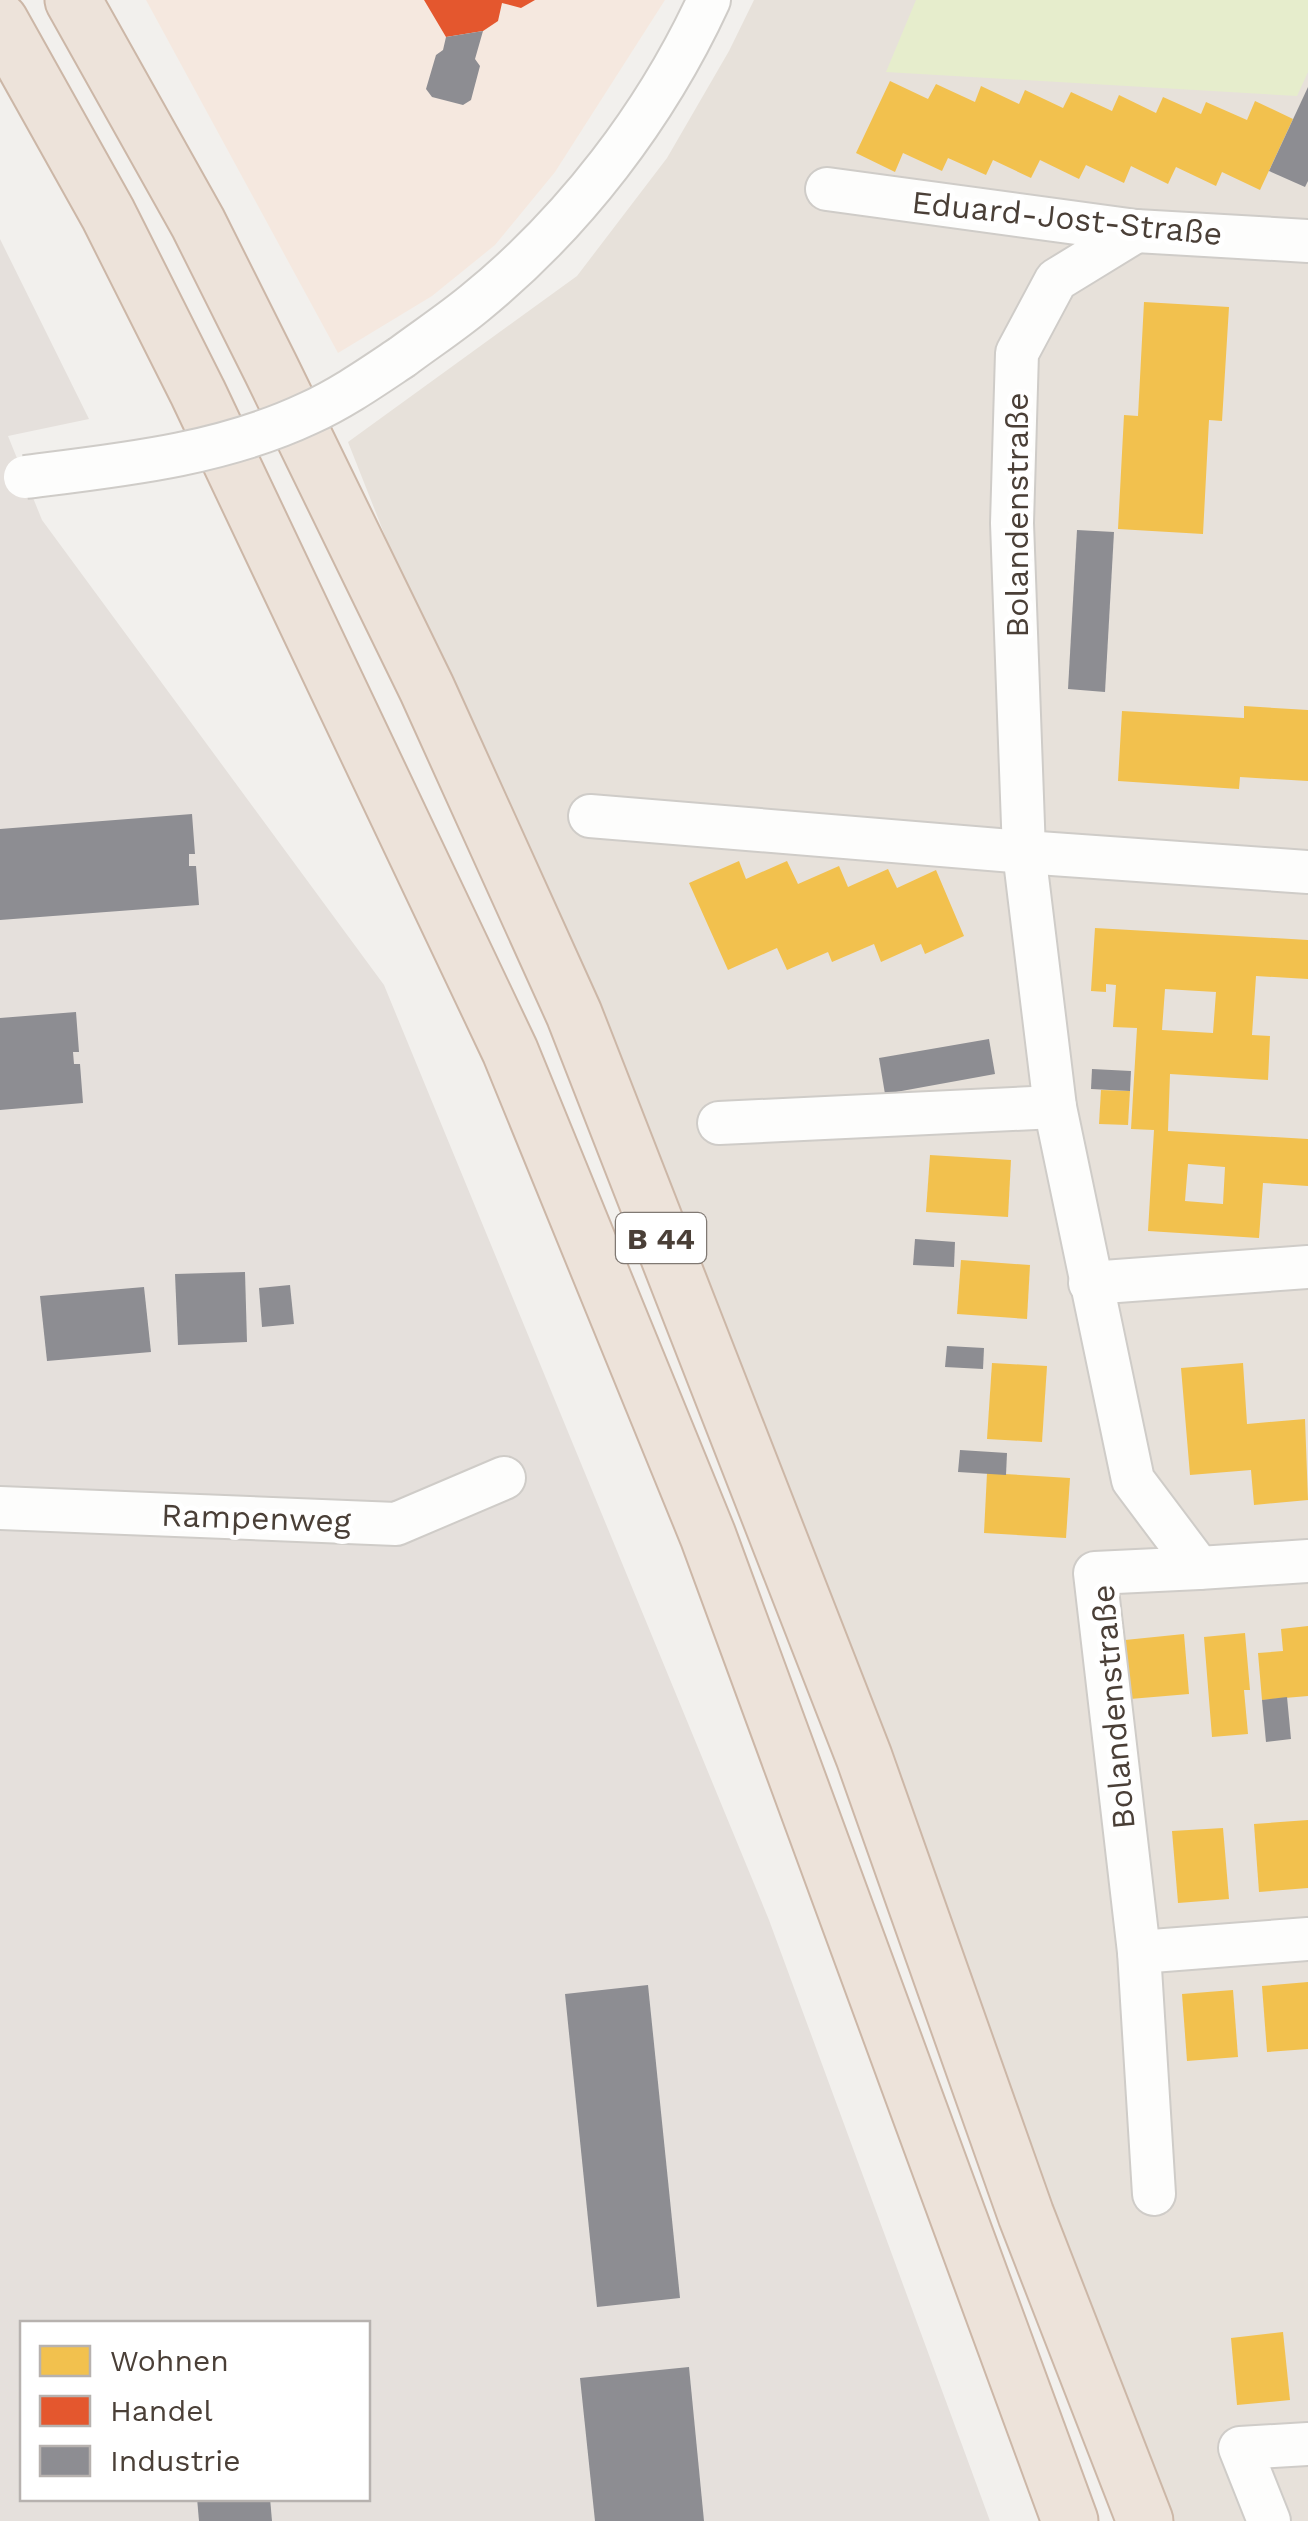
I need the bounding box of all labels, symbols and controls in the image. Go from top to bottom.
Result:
street label: Eduard-Jost-Straße [910,183,1224,253]
street label: Bolandenstraße [998,392,1036,638]
road number: B 44 [616,1213,706,1263]
street label: Rampenweg [161,1496,352,1540]
street label: Bolandenstraße [1083,1583,1143,1831]
legend [20,2321,370,2501]
text: Wohnen [110,2343,229,2378]
text: Handel [110,2393,213,2428]
text: Industrie [110,2443,241,2478]

